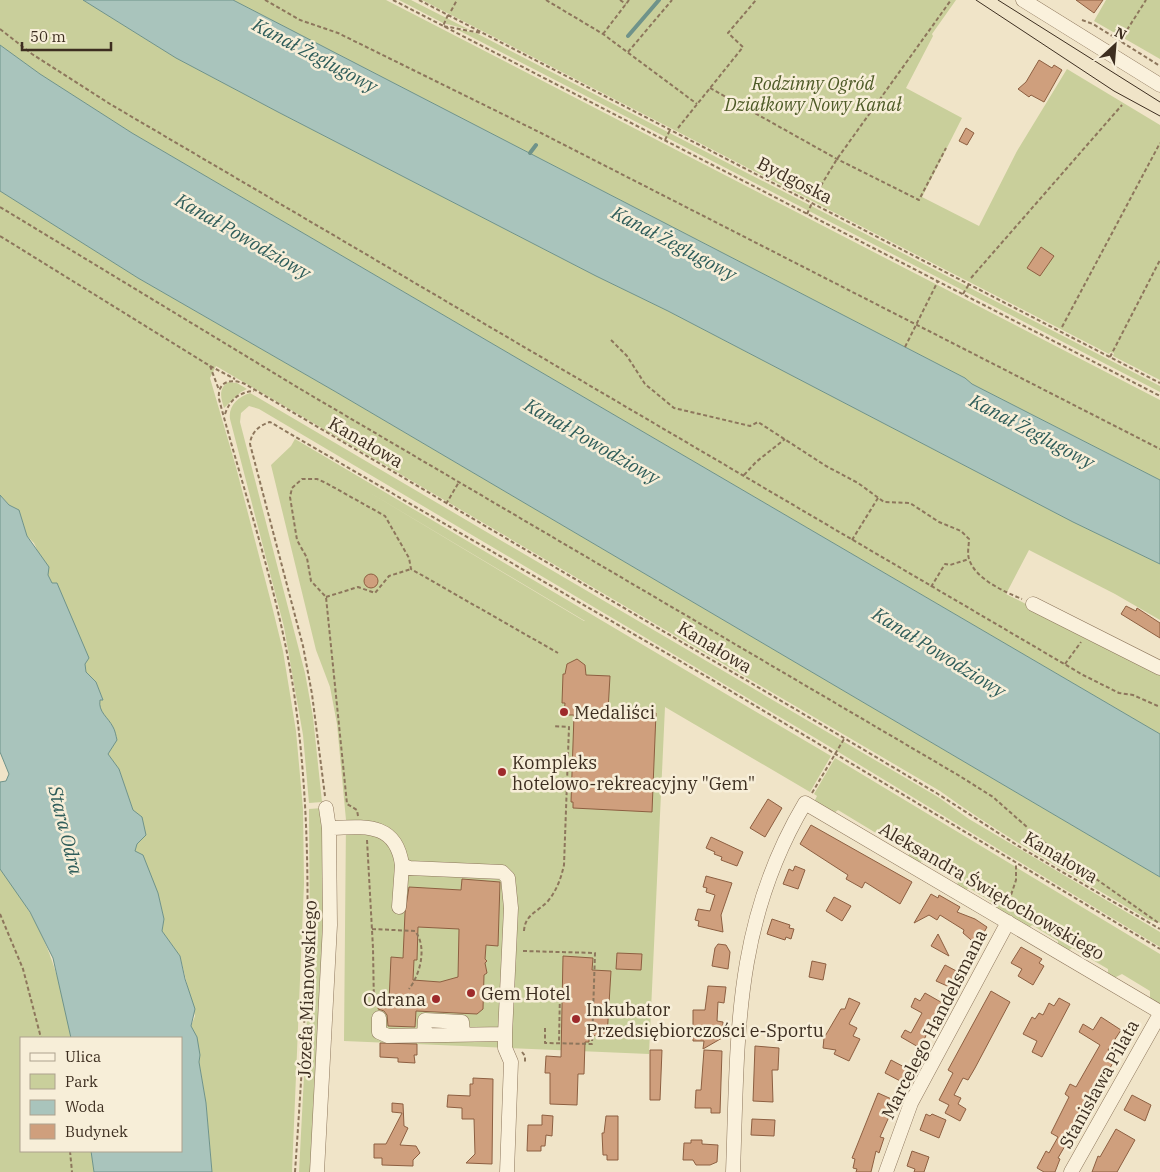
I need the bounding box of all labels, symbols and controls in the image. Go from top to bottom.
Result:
water label: Kanał Żeglugowy [248,12,383,99]
scale bar [22,20,111,52]
north arrow [1090,20,1140,70]
text: N [1112,23,1130,44]
text: 50 m [30,27,66,46]
park label: Rodzinny Ogród Działkowy Nowy Kanał [724,72,902,116]
street label: Bydgoska [754,151,837,209]
water label: Kanał Powodziowy [170,187,316,285]
water label: Kanał Żeglugowy [607,200,742,287]
water label: Kanał Żeglugowy [965,388,1100,475]
water label: Kanał Powodziowy [519,392,665,490]
street label: Kanałowa [324,411,408,473]
water label: Kanał Powodziowy [867,601,1011,703]
street label: Kanałowa [674,616,757,678]
place label: Medaliści [574,701,655,724]
marker: Medaliści [558,706,570,718]
place label: Kompleks hotelowo-rekreacyjny "Gem" [512,751,755,795]
marker: Kompleks hotelowo-rekreacyjny "Gem" [496,766,508,778]
water label: Stara Odra [43,782,89,878]
street label: Aleksandra Świętochowskiego [875,817,1109,965]
street label: Kanałowa [1020,826,1103,888]
street label: Józefa Mianowskiego [292,900,322,1078]
street label: Marcelego Handelsmana [876,925,992,1123]
place label: Gem Hotel [481,982,571,1005]
marker: Gem Hotel [465,987,477,999]
place label: Odrana [363,988,426,1011]
marker: Odrana [430,993,442,1005]
place label: Inkubator Przedsiębiorczości e-Sportu [586,998,824,1042]
marker: Inkubator Przedsiębiorczości e-Sportu [570,1013,582,1025]
street label: Stanisława Pilata [1054,1015,1144,1153]
legend [20,1037,182,1152]
text: Ulica [65,1047,101,1066]
text: Park [65,1072,98,1091]
text: Woda [65,1097,105,1116]
text: Budynek [65,1122,128,1141]

